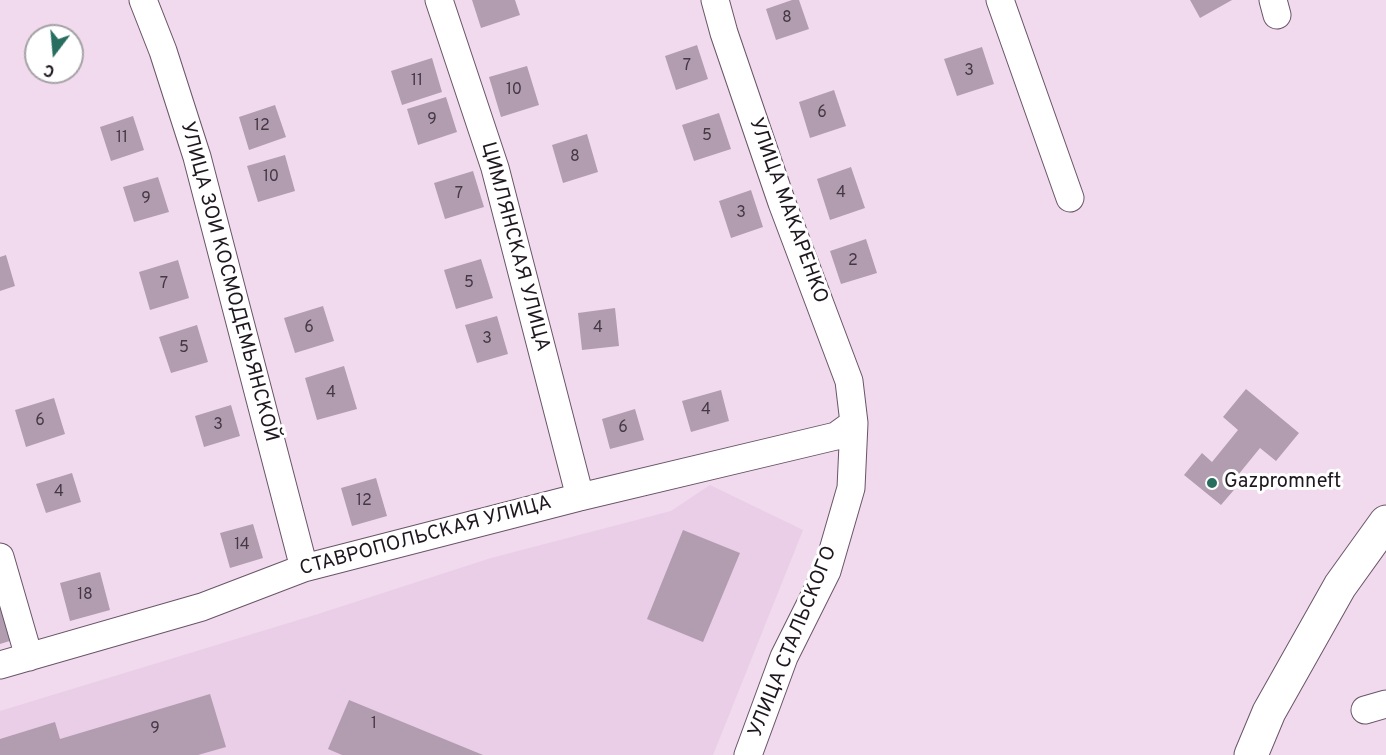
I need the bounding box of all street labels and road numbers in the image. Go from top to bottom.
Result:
street label: УЛИЦА МАКАРЕНКО [742,115,832,307]
street label: УЛИЦА ЗОИ КОСМОДЕМЬЯНСКОЙ [174,119,282,445]
street label: ЦИМЛЯНСКАЯ УЛИЦА [474,140,554,354]
street label: СТАВРОПОЛЬСКАЯ УЛИЦА [297,492,555,582]
street label: УЛИЦА СТАЛЬСКОГО [745,543,843,741]

